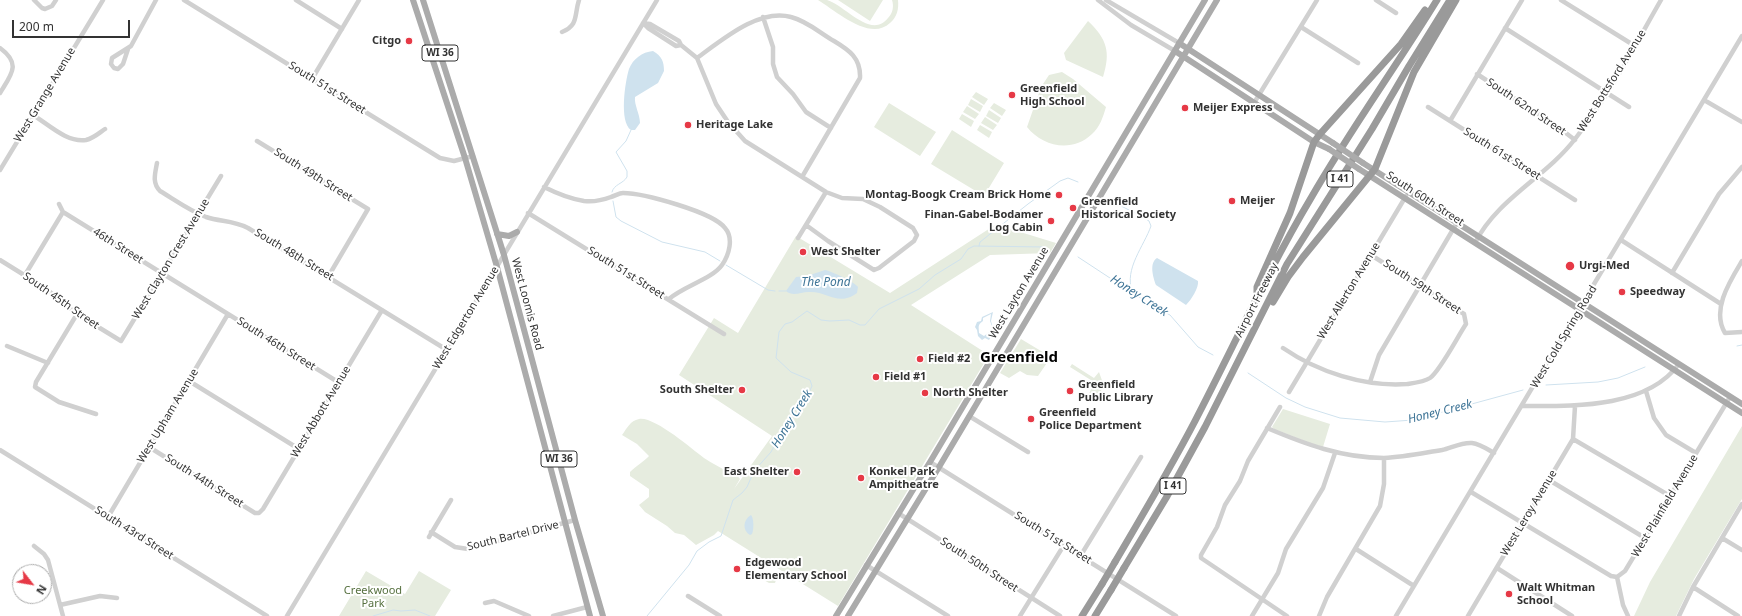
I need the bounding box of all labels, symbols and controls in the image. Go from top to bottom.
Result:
scale bar [14,12,132,38]
text: 200 m [19,18,54,35]
street label: West Bottsford Avenue [1575,27,1649,135]
place label: Citgo [372,34,401,48]
marker: Citgo [404,36,414,46]
street label: West Grange Avenue [12,45,78,145]
road number: WI 36 [422,45,458,61]
street label: South 51st Street [286,59,368,117]
street label: South 62nd Street [1484,76,1568,138]
place label: Greenfield High School [1020,82,1085,108]
marker: Greenfield High School [1007,90,1017,100]
place label: Meijer Express [1193,101,1273,115]
marker: Meijer Express [1180,103,1190,113]
place label: Heritage Lake [696,118,773,132]
marker: Heritage Lake [683,120,693,130]
street label: South 61st Street [1461,125,1543,183]
street label: South 49th Street [271,146,355,204]
street label: South 60th Street [1384,169,1466,229]
road number: I 41 [1327,171,1353,187]
place label: Montag-Boogk Cream Brick Home [865,188,1051,202]
marker: Montag-Boogk Cream Brick Home [1054,190,1064,200]
place label: Meijer [1240,194,1275,208]
place label: Greenfield Historical Society [1081,195,1176,221]
street label: West Clayton Crest Avenue [130,196,212,322]
marker: Meijer [1227,196,1237,206]
marker: Greenfield Historical Society [1068,203,1078,213]
place label: Finan-Gabel-Bodamer Log Cabin [924,208,1043,234]
marker: Finan-Gabel-Bodamer Log Cabin [1046,216,1056,226]
street label: 46th Street [90,225,146,267]
street label: South 48th Street [252,226,336,284]
street label: West Allerton Avenue [1315,240,1383,342]
street label: South 51st Street [585,244,667,302]
place label: West Shelter [811,245,880,259]
street label: West Layton Avenue [986,245,1052,341]
marker: West Shelter [798,247,808,257]
street label: West Loomis Road [508,256,546,352]
street label: South 59th Street [1381,257,1463,317]
place label: Urgi-Med [1579,259,1630,273]
marker: Urgi-Med [1564,260,1576,272]
street label: Airport Freeway [1233,261,1281,339]
street label: West Edgerton Avenue [430,264,502,372]
street label: South 45th Street [20,270,102,332]
water label: Honey Creek [1107,272,1171,320]
water label: The Pond [801,276,851,290]
street label: West Cold Spring Road [1528,283,1600,391]
place label: Speedway [1630,285,1685,299]
marker: Speedway [1617,287,1627,297]
street label: South 46th Street [234,315,318,373]
district label: Greenfield [980,349,1058,367]
place label: Field #2 [928,352,970,366]
marker: Field #2 [915,354,925,364]
street label: West Abbott Avenue [288,364,354,460]
street label: West Upham Avenue [135,366,201,466]
place label: Field #1 [884,370,926,384]
marker: Field #1 [871,372,881,382]
place label: Greenfield Public Library [1078,378,1153,404]
place label: South Shelter [660,383,734,397]
marker: South Shelter [737,385,747,395]
place label: North Shelter [933,386,1008,400]
marker: Greenfield Public Library [1065,386,1075,396]
water label: Honey Creek [768,387,816,451]
marker: North Shelter [920,388,930,398]
water label: Honey Creek [1406,397,1474,427]
place label: Greenfield Police Department [1039,406,1141,432]
marker: Greenfield Police Department [1026,414,1036,424]
road number: WI 36 [541,451,577,467]
street label: South 44th Street [162,452,246,510]
street label: West Plainfield Avenue [1629,452,1701,560]
place label: East Shelter [724,465,789,479]
place label: Konkel Park Ampitheatre [869,465,939,491]
marker: East Shelter [792,467,802,477]
street label: West Leroy Avenue [1498,468,1560,558]
marker: Konkel Park Ampitheatre [856,473,866,483]
road number: I 41 [1160,478,1186,494]
street label: South 43rd Street [92,503,176,563]
street label: South 51st Street [1012,509,1094,567]
street label: South Bartel Drive [466,518,560,554]
street label: South 50th Street [938,535,1020,595]
place label: Edgewood Elementary School [745,556,847,582]
north arrow [12,564,52,604]
marker: Edgewood Elementary School [732,564,742,574]
place label: Walt Whitman School [1517,581,1595,607]
text: N [33,582,51,598]
park label: Creekwood Park [344,584,402,610]
marker: Walt Whitman School [1504,589,1514,599]

